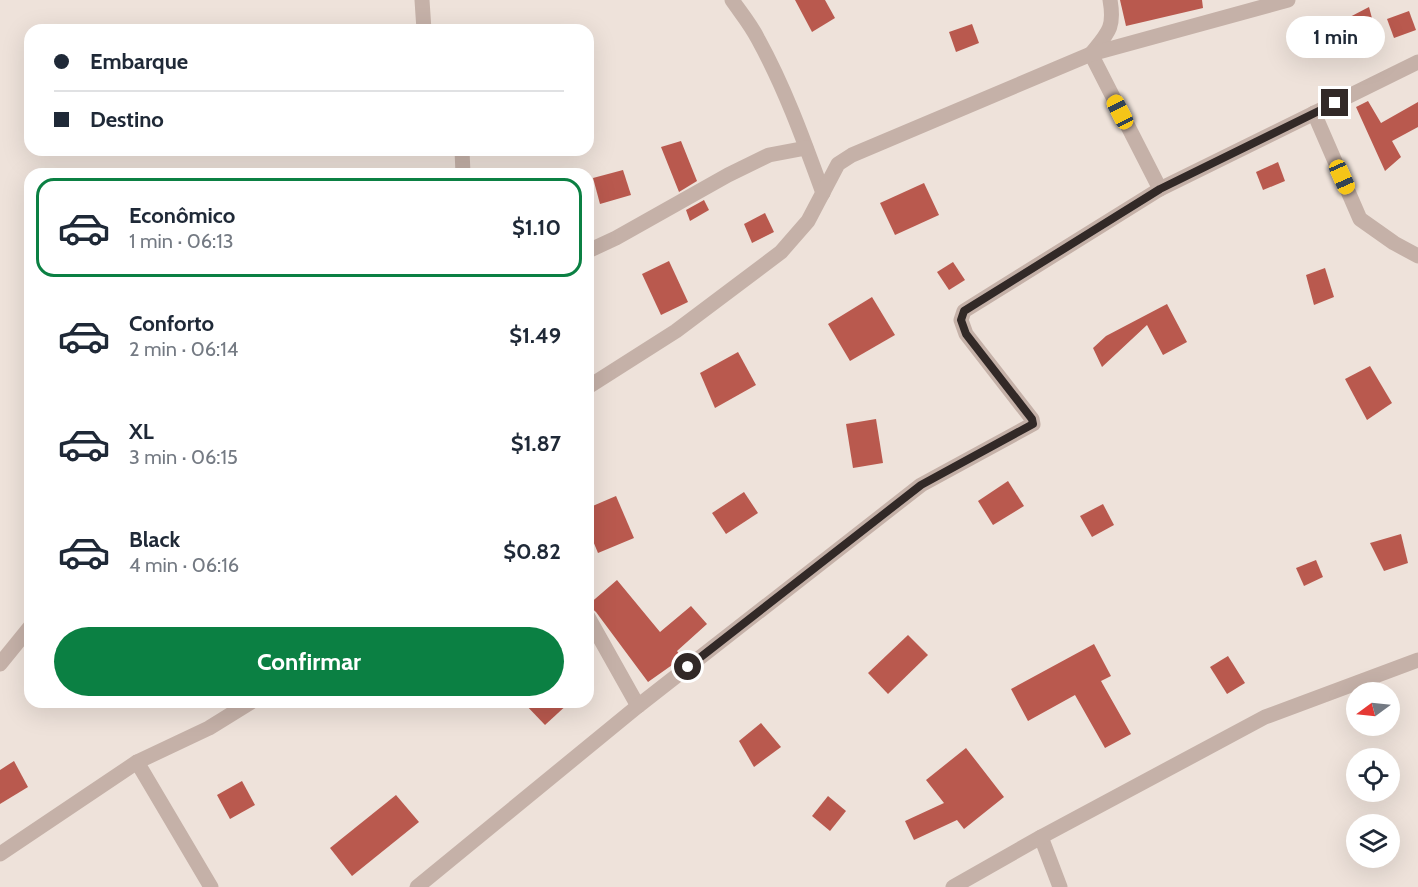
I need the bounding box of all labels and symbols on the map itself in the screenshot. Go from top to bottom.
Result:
callout: 1 min [1286,16,1384,58]
route end [1321,89,1348,116]
car [1104,92,1136,132]
car [1326,157,1358,197]
route start [674,653,701,680]
north arrow [1346,682,1400,736]

